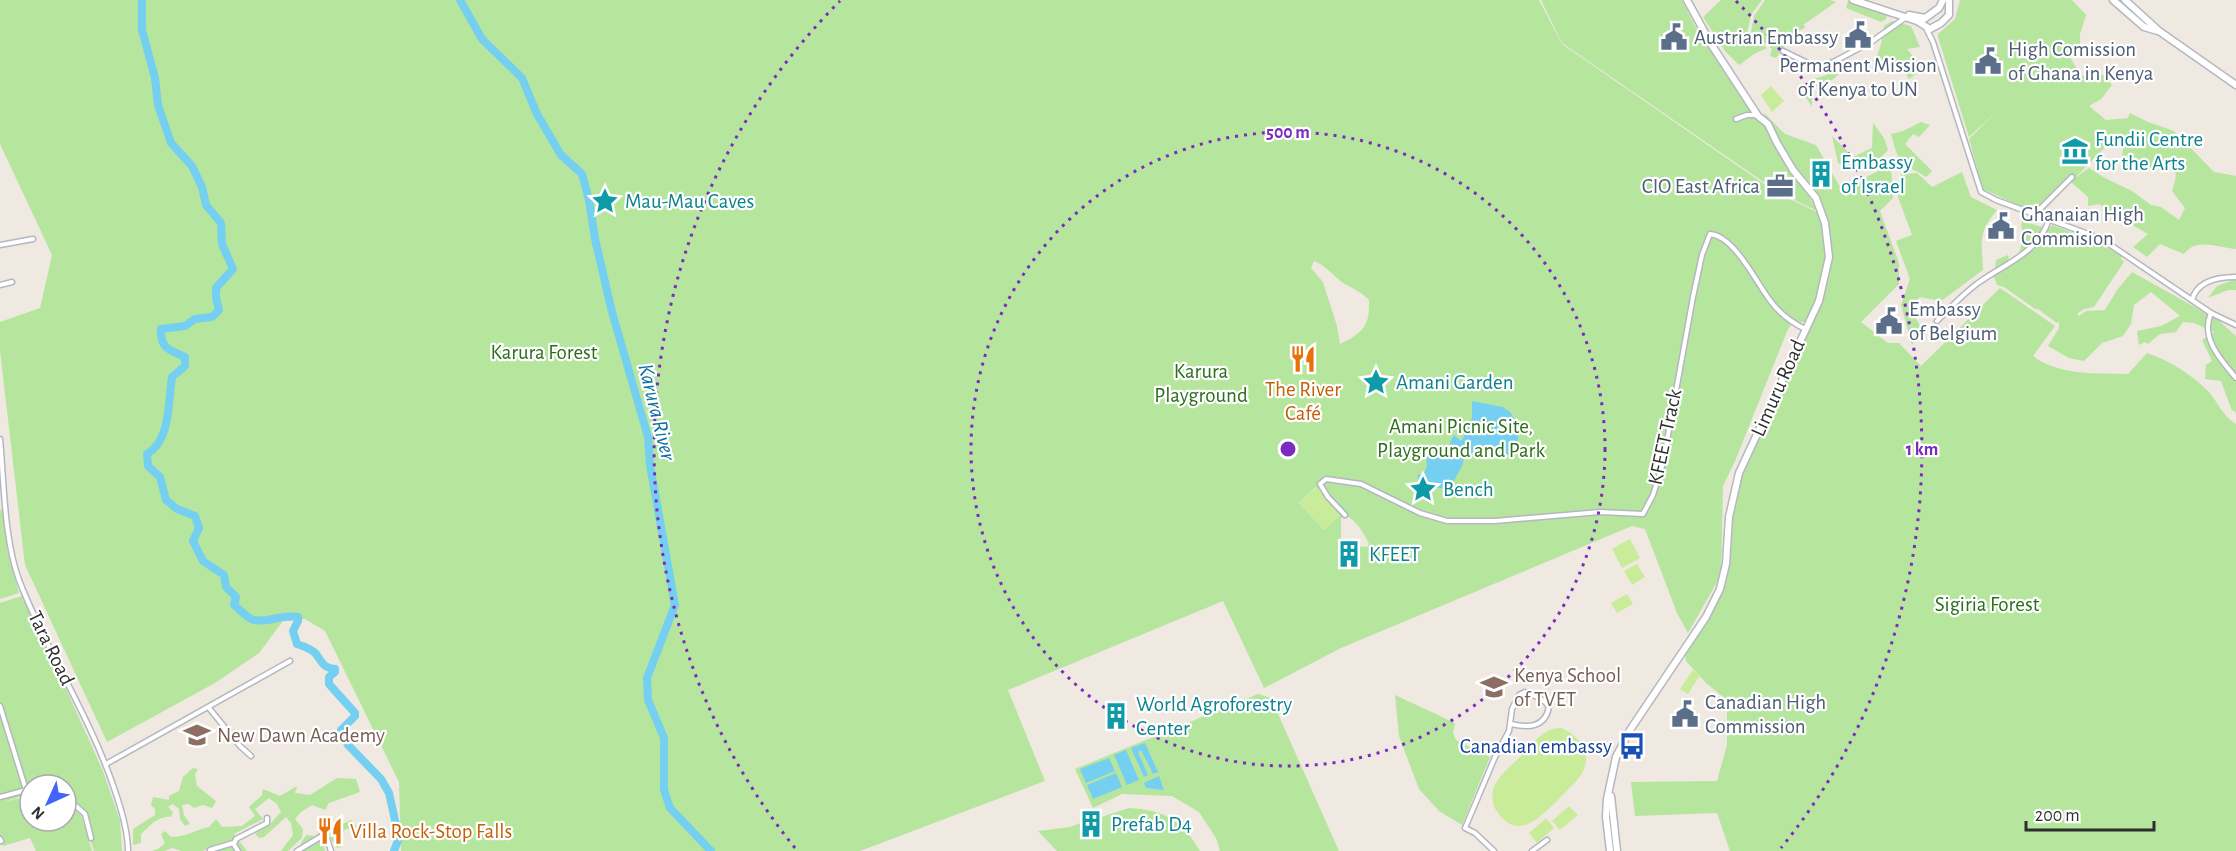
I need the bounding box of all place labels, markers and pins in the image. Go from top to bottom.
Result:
public building icon: Permanent Mission of Kenya to UN [1843,20,1873,50]
public building icon: Austrian Embassy [1659,22,1689,52]
place label: Austrian Embassy [1694,27,1838,48]
place label: High Comission of Ghana in Kenya [2008,39,2154,84]
public building icon: High Comission of Ghana in Kenya [1973,46,2003,76]
place label: Permanent Mission of Kenya to UN [1779,55,1937,100]
place label: Fundii Centre for the Arts [2095,129,2203,174]
museum icon: Fundii Centre for the Arts [2060,136,2090,166]
place label: Embassy of Israel [1841,152,1913,197]
building icon: Embassy of Israel [1806,159,1836,189]
office icon: CIO East Africa [1765,171,1795,201]
place label: CIO East Africa [1642,176,1760,197]
place icon: Mau-Mau Caves [590,186,620,216]
place label: Mau-Mau Caves [625,191,754,212]
place label: Ghanaian High Commision [2021,204,2144,249]
public building icon: Ghanaian High Commision [1986,211,2016,241]
place label: Embassy of Belgium [1909,299,1997,344]
public building icon: Embassy of Belgium [1874,306,1904,336]
restaurant icon: The River Café [1288,344,1318,374]
place icon: Amani Garden [1361,367,1391,397]
place label: Amani Garden [1396,372,1514,393]
place label: The River Café [1265,379,1341,424]
centre of rings [1278,439,1298,459]
place icon: Bench [1408,474,1438,504]
place label: Bench [1443,479,1494,500]
building icon: KFEET [1334,539,1364,569]
place label: KFEET [1369,544,1420,565]
place label: Kenya School of TVET [1514,665,1621,710]
school or university icon: Kenya School of TVET [1479,672,1509,702]
place label: Canadian High Commission [1705,692,1826,737]
place label: World Agroforestry Center [1136,694,1292,739]
public building icon: Canadian High Commission [1670,699,1700,729]
building icon: World Agroforestry Center [1101,701,1131,731]
school or university icon: New Dawn Academy [182,720,212,750]
place label: New Dawn Academy [217,725,385,746]
bus stop icon: Canadian embassy [1617,731,1647,761]
place label: Canadian embassy [1460,736,1612,757]
building icon: Prefab D4 [1076,809,1106,839]
place label: Prefab D4 [1111,814,1192,835]
restaurant icon: Villa Rock-Stop Falls [315,816,345,846]
place label: Villa Rock-Stop Falls [350,821,512,842]

